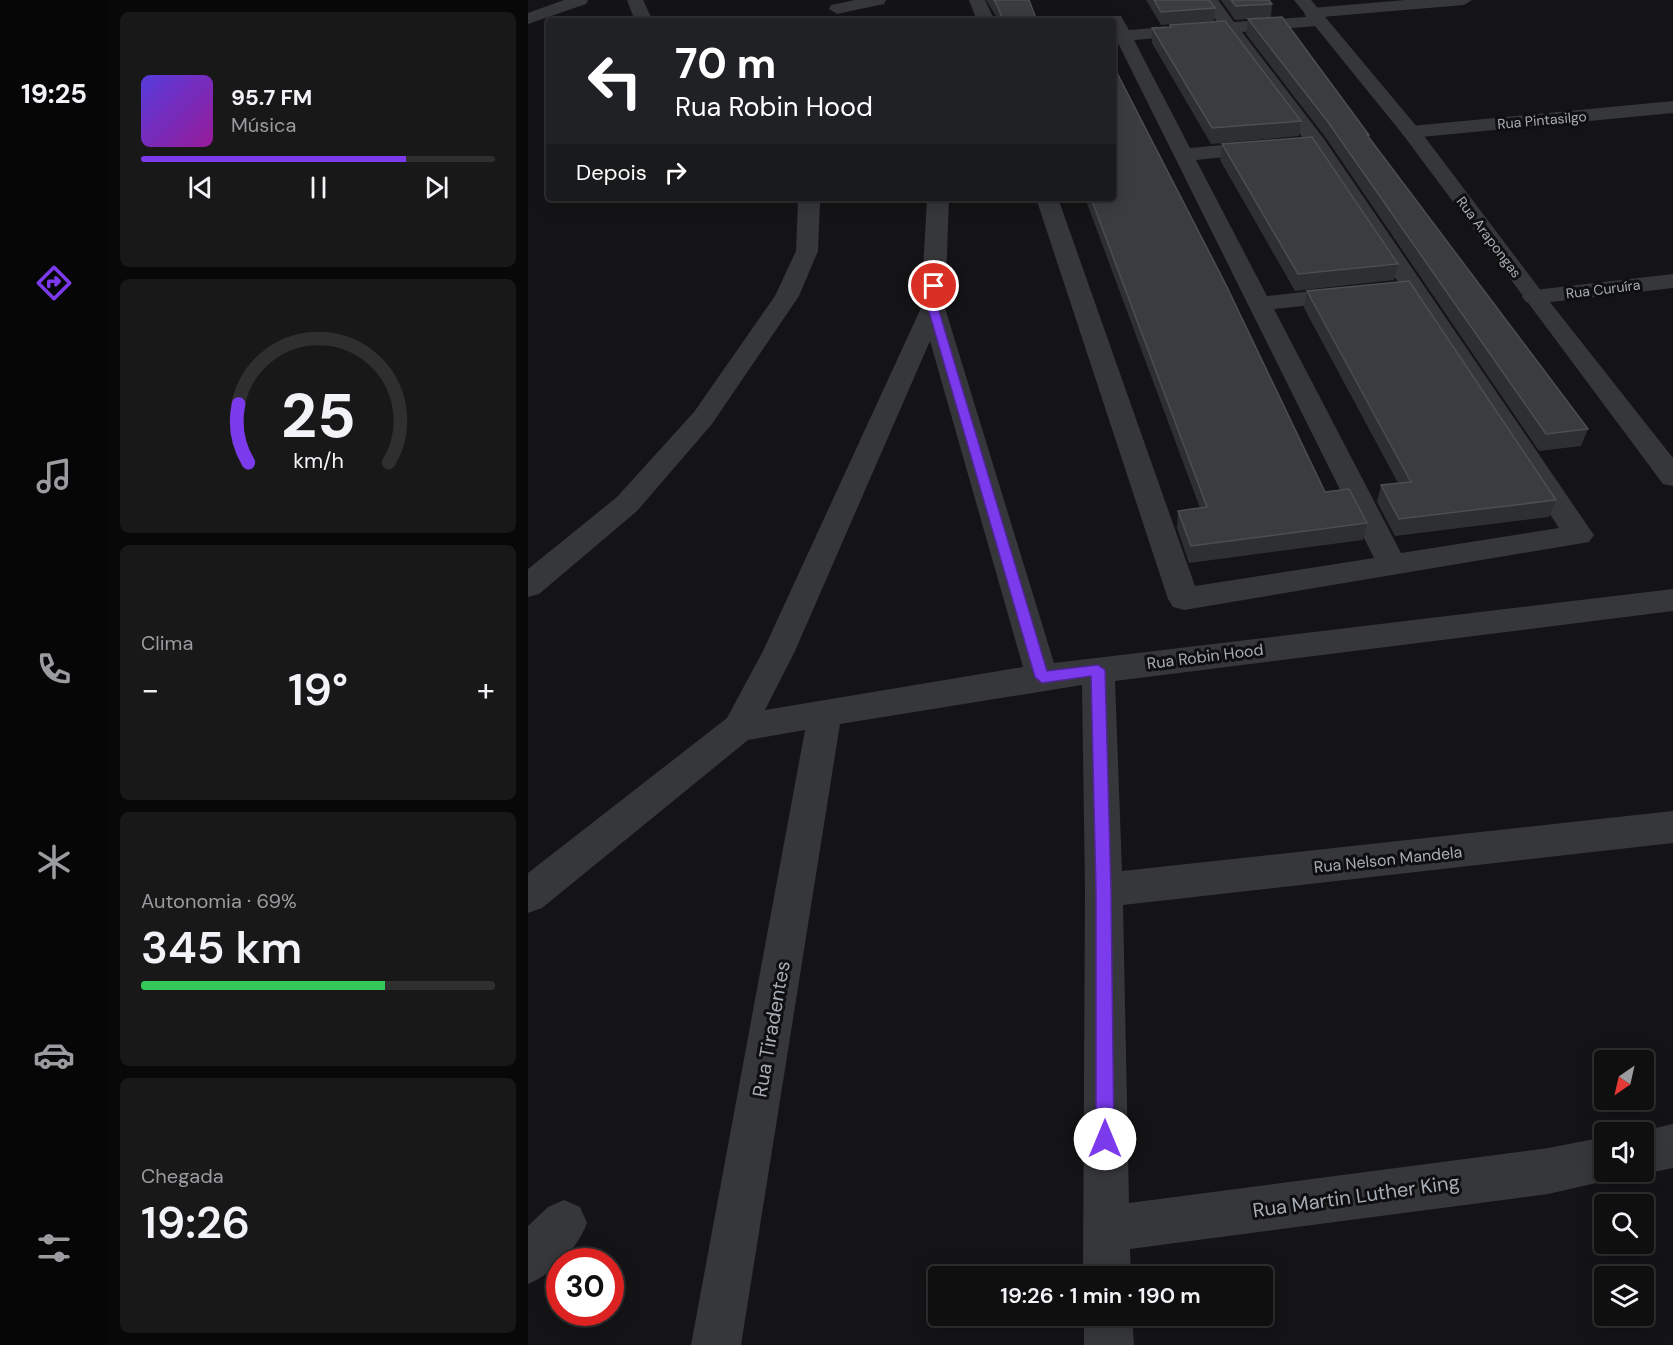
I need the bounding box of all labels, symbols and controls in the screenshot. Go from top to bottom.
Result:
text: 70 m [675,36,776,91]
icon: left [576,42,654,120]
text: 19:25 [21,76,87,111]
text: 95.7 FM [231,83,312,112]
text: Rua Robin Hood [675,89,873,124]
street label: Rua Pintasilgo [1497,107,1587,133]
text: Música [231,112,296,138]
icon: right [659,156,692,189]
text: Depois [576,158,647,187]
icon: previous [184,171,217,204]
icon: pause [302,171,335,204]
icon: next [420,171,453,204]
street label: Rua Arapongas [1453,193,1525,281]
pin [908,260,959,311]
icon: directions [33,262,75,304]
icon: arrive [917,269,950,302]
street label: Rua Curuíra [1565,276,1641,302]
text: 25 [281,375,355,456]
text: km/h [293,447,343,475]
icon: music [33,455,75,497]
text: Clima [141,630,193,656]
street label: Rua Robin Hood [1146,639,1265,674]
icon: phone [33,648,75,690]
text: 19° [288,660,348,719]
text: − [141,668,159,711]
text: + [477,668,495,711]
icon: climate [33,841,75,883]
street label: Rua Nelson Mandela [1313,841,1463,878]
text: Autonomia · 69% [141,888,297,914]
text: 345 km [141,918,302,977]
street label: Rua Tiradentes [746,959,796,1099]
icon: car [33,1034,75,1076]
north arrow [1594,1050,1654,1110]
map controls [1594,1050,1654,1326]
position arrow [1073,1107,1137,1171]
button: sound [1594,1122,1654,1182]
text: Chegada [141,1163,224,1189]
street label: Rua Martin Luther King [1251,1169,1461,1223]
text: 19:26 [141,1193,250,1252]
button: search [1594,1194,1654,1254]
icon: filters [33,1227,75,1269]
speed limit sign: 30 [546,1248,624,1326]
button: layers [1594,1266,1654,1326]
text: 19:26 · 1 min · 190 m [1000,1281,1201,1310]

